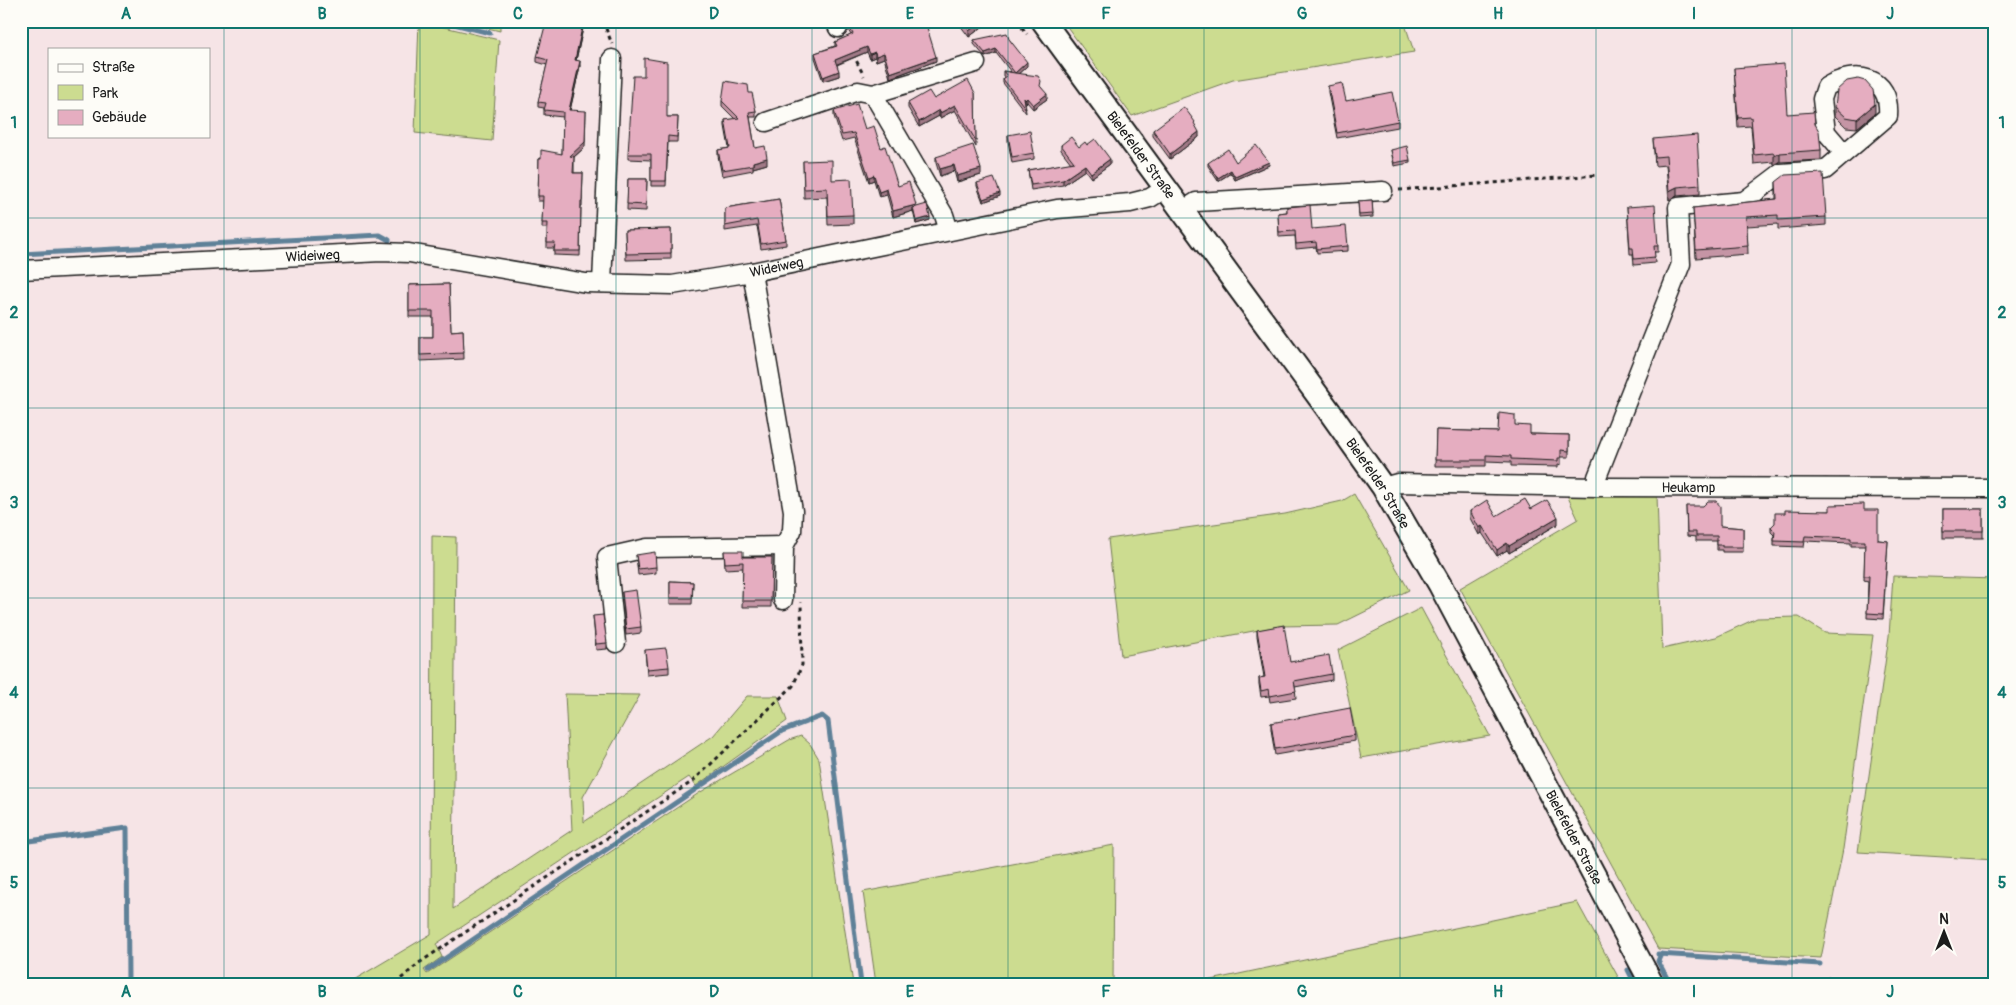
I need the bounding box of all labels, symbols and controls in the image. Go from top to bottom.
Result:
text: A [121,4,132,24]
text: B [317,4,327,24]
text: C [513,4,523,24]
text: D [709,4,719,24]
text: E [906,4,915,24]
text: F [1101,4,1111,24]
text: G [1297,4,1308,24]
text: H [1493,4,1503,24]
text: I [1692,4,1696,24]
text: J [1886,4,1894,24]
legend [48,48,210,138]
text: Straße [92,58,135,77]
text: Park [92,84,119,103]
text: Gebäude [92,108,147,127]
street label: Bielefelder Straße [1103,108,1179,202]
text: 1 [11,113,17,133]
text: 1 [1999,113,2005,133]
street label: Wideiweg [285,246,340,266]
street label: Wideiweg [748,254,805,281]
text: 2 [10,303,19,323]
text: 2 [1998,303,2007,323]
street label: Bielefelder Straße [1342,435,1413,532]
street label: Heukamp [1662,479,1716,496]
text: 3 [10,493,19,513]
text: 3 [1998,493,2007,513]
text: 4 [9,683,19,703]
text: 4 [1997,683,2007,703]
street label: Bielefelder Straße [1542,787,1606,888]
text: 5 [10,873,19,893]
text: 5 [1998,873,2007,893]
north arrow [1918,908,1968,958]
text: N [1939,911,1949,928]
text: A [121,982,132,1002]
text: B [317,982,327,1002]
text: C [513,982,523,1002]
text: D [709,982,719,1002]
text: E [906,982,915,1002]
text: F [1101,982,1111,1002]
text: G [1297,982,1308,1002]
text: H [1493,982,1503,1002]
text: I [1692,982,1696,1002]
text: J [1886,982,1894,1002]

